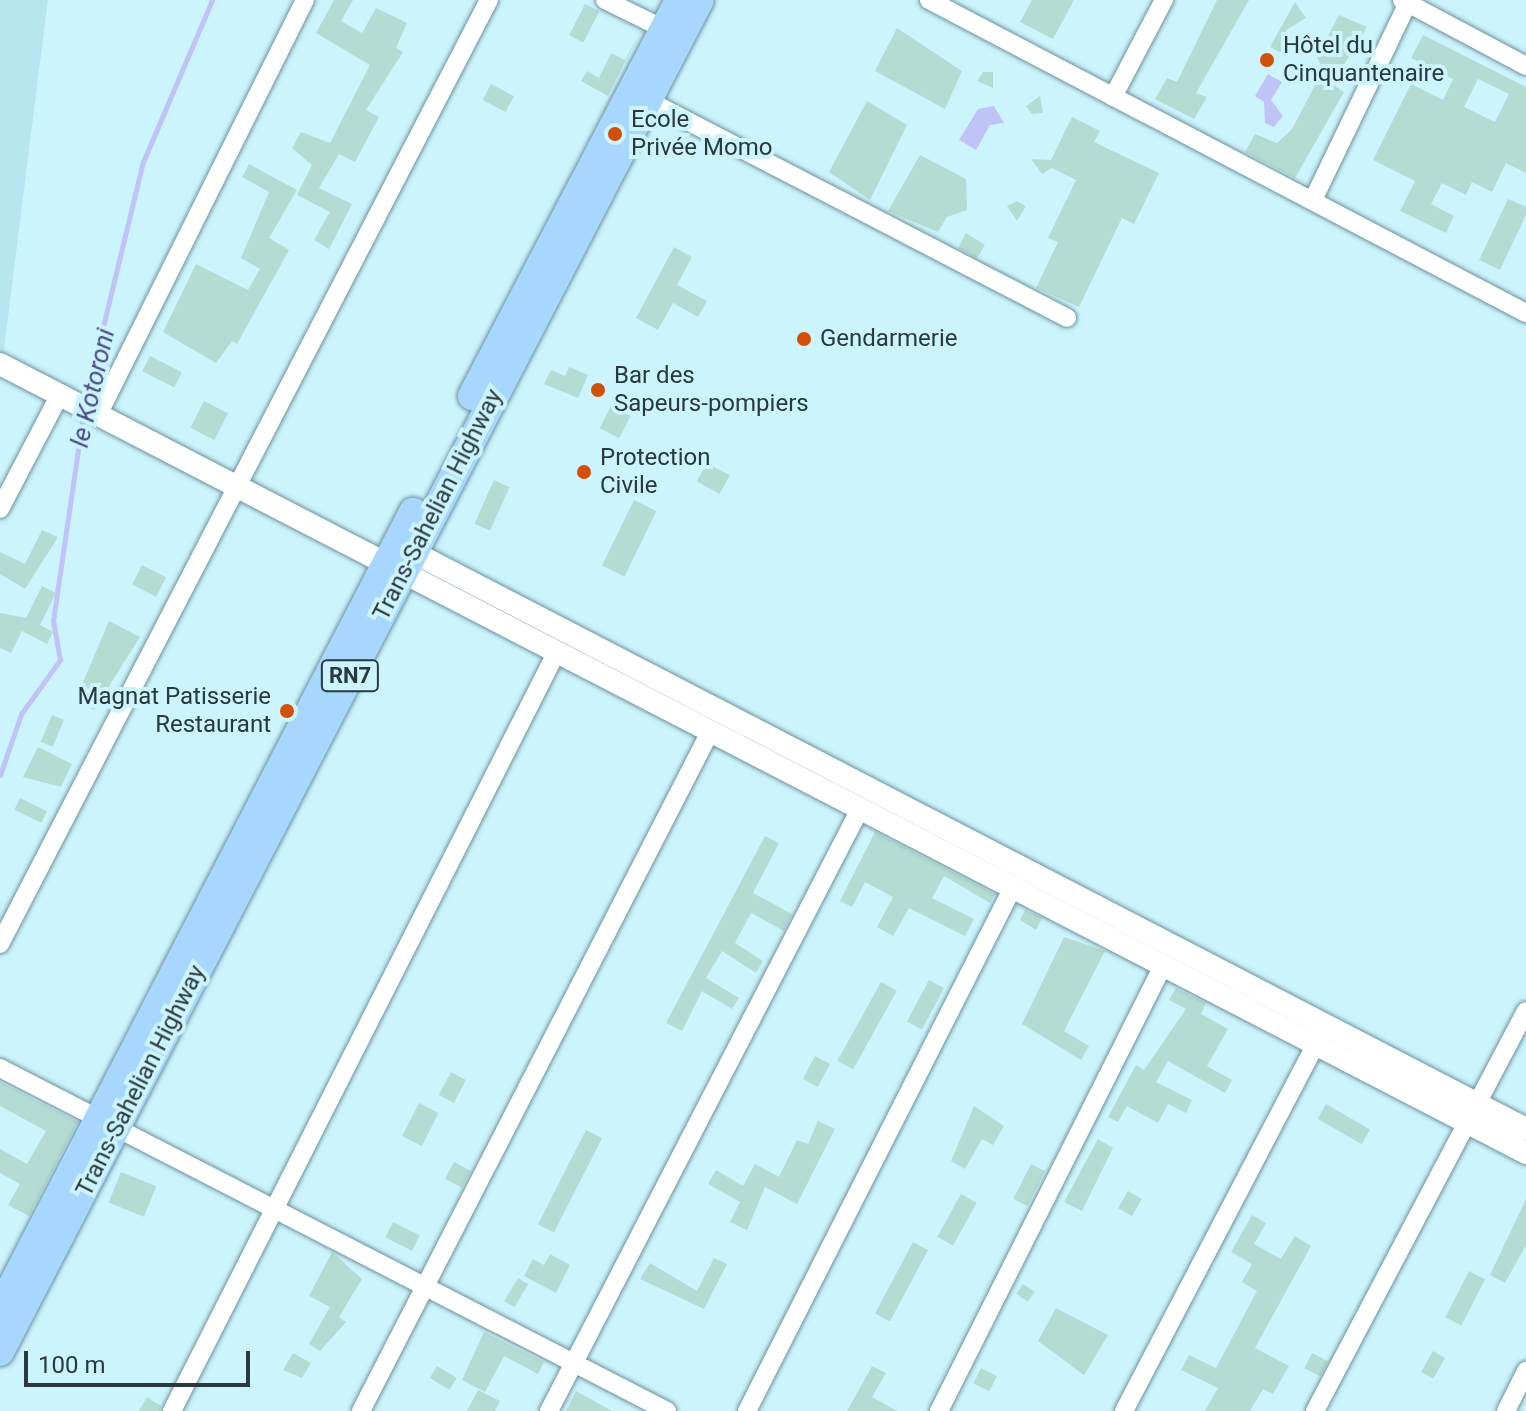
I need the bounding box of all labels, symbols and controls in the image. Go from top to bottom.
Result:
place label: Hôtel du Cinquantenaire [1283,32,1444,88]
marker: Hôtel du Cinquantenaire [1258,51,1276,69]
place label: Ecole Privée Momo [631,106,772,162]
marker: Ecole Privée Momo [606,125,624,143]
place label: Gendarmerie [820,325,958,353]
water label: le Kotoroni [64,326,122,450]
marker: Gendarmerie [795,330,813,348]
place label: Bar des Sapeurs-pompiers [614,362,809,418]
marker: Bar des Sapeurs-pompiers [589,381,607,399]
street label: Trans-Sahelian Highway [367,385,509,625]
place label: Protection Civile [600,444,710,500]
marker: Protection Civile [575,463,593,481]
road number: RN7 [320,658,380,694]
place label: Magnat Patisserie Restaurant [77,683,271,739]
marker: Magnat Patisserie Restaurant [278,702,296,720]
street label: Trans-Sahelian Highway [70,961,212,1201]
scale bar [28,1335,254,1385]
text: 100 m [38,1351,105,1379]

